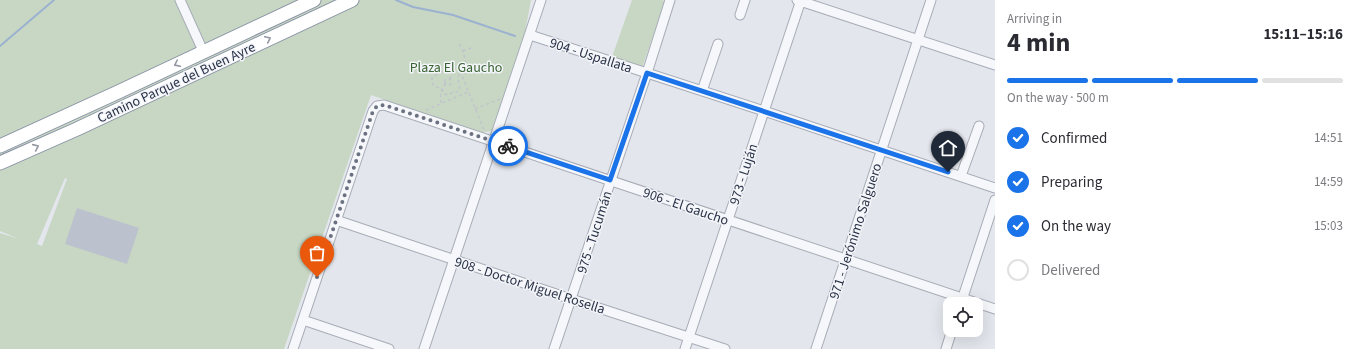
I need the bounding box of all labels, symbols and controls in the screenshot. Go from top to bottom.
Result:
text: Arriving in [1007,10,1062,28]
text: 4 min [1007,24,1070,61]
text: 15:11–15:16 [1263,24,1343,45]
street label: 904 - Uspallata [547,33,635,79]
one-way arrow [263,36,271,44]
street label: Camino Parque del Buen Ayre [94,37,259,128]
park label: Plaza El Gaucho [410,58,502,78]
one-way arrow [174,59,182,67]
text: On the way · 500 m [1007,89,1109,107]
courier [488,126,528,166]
icon: check [1007,127,1029,149]
text: Confirmed [1041,128,1107,149]
text: 14:51 [1314,129,1343,147]
pin [931,131,965,172]
icon: bike [497,135,519,157]
icon: home [937,137,959,159]
street label: 973 - Luján [725,141,763,207]
one-way arrow [31,144,39,152]
street label: 971 - Jerónimo Salguero [825,161,887,302]
icon: check [1007,171,1029,193]
text: Preparing [1041,172,1102,193]
text: 14:59 [1314,173,1343,191]
street label: 906 - El Gaucho [640,183,731,231]
street label: 975 - Tucumán [572,189,618,276]
icon: check [1007,215,1029,237]
text: On the way [1041,216,1111,237]
text: 15:03 [1314,217,1343,235]
pin [300,236,334,277]
icon: bag [306,242,328,264]
street label: 908 - Doctor Miguel Rosella [452,252,607,320]
text: Delivered [1041,260,1100,281]
map controls [943,297,983,337]
button: locate [943,297,983,337]

